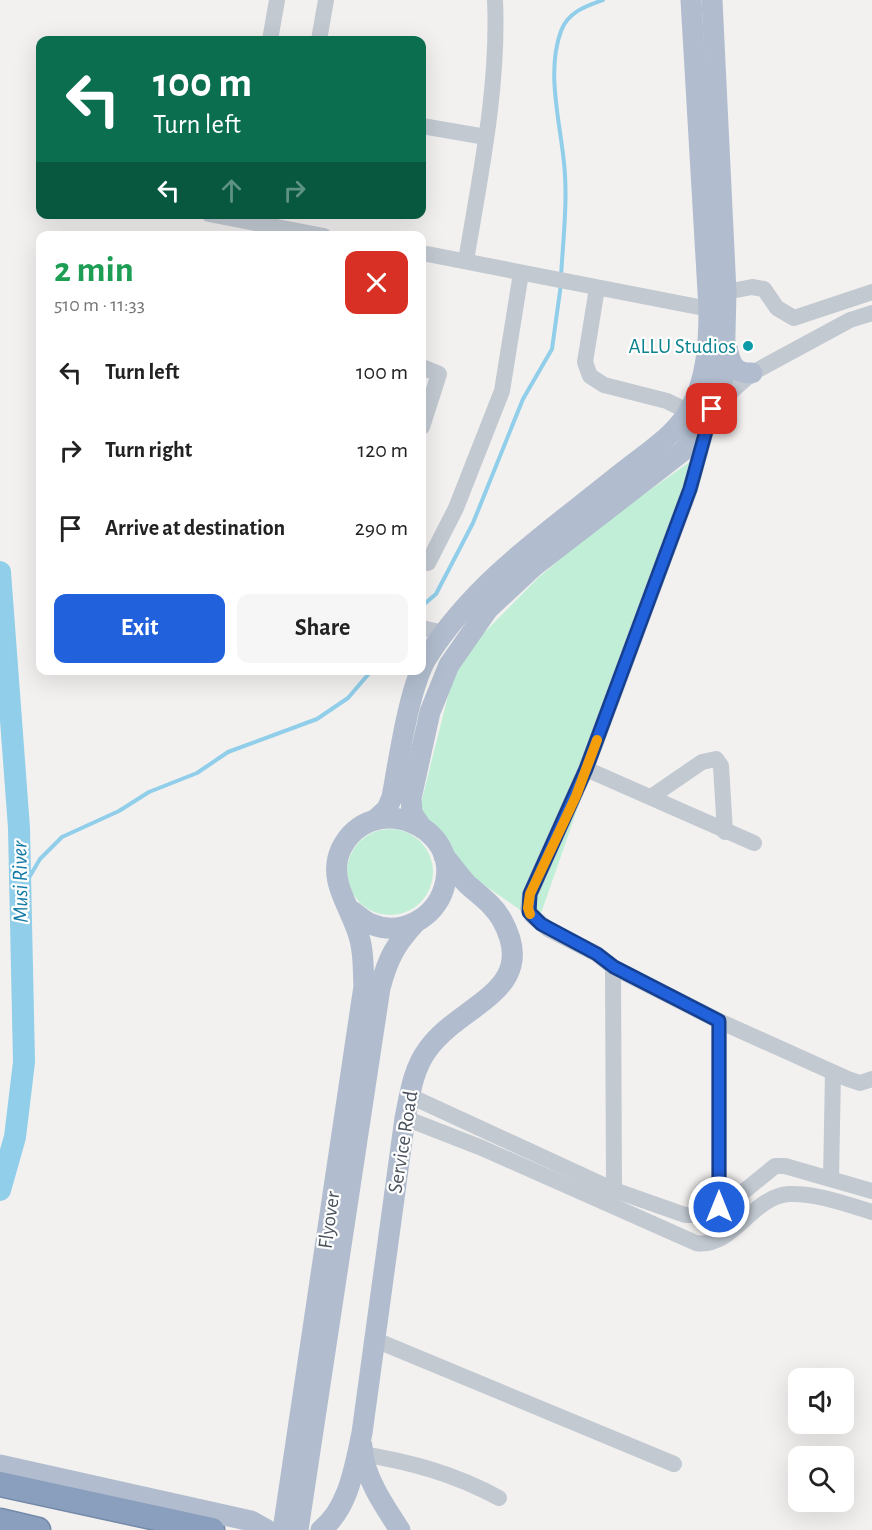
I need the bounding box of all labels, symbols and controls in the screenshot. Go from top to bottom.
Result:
icon: left [54,60,132,138]
text: 100 m [153,62,252,104]
text: Turn left [153,111,241,138]
icon: left [152,174,185,207]
icon: ahead [215,174,248,207]
icon: right [278,174,311,207]
button: close [345,251,408,314]
text: 2 min [54,252,134,288]
text: 510 m · 11:33 [54,295,145,315]
place label: ALLU Studios [628,336,736,357]
marker: ALLU Studios [741,339,755,353]
icon: left [54,356,87,389]
text: Turn left [105,361,179,383]
text: 100 m [356,361,408,383]
pin [686,383,737,434]
icon: arrive [695,392,728,425]
icon: right [54,434,87,467]
text: Turn right [105,439,192,461]
text: 120 m [358,439,408,461]
icon: arrive [54,512,87,545]
text: Arrive at destination [105,517,285,539]
text: 290 m [355,517,408,539]
button: Exit [54,594,225,663]
button: Share [237,594,408,663]
water label: Musi River [8,840,32,923]
street label: Service Road [385,1089,421,1195]
position arrow [687,1175,751,1239]
street label: Flyover [315,1190,343,1250]
map controls [788,1368,854,1512]
button: sound [788,1368,854,1434]
button: search [788,1446,854,1512]

